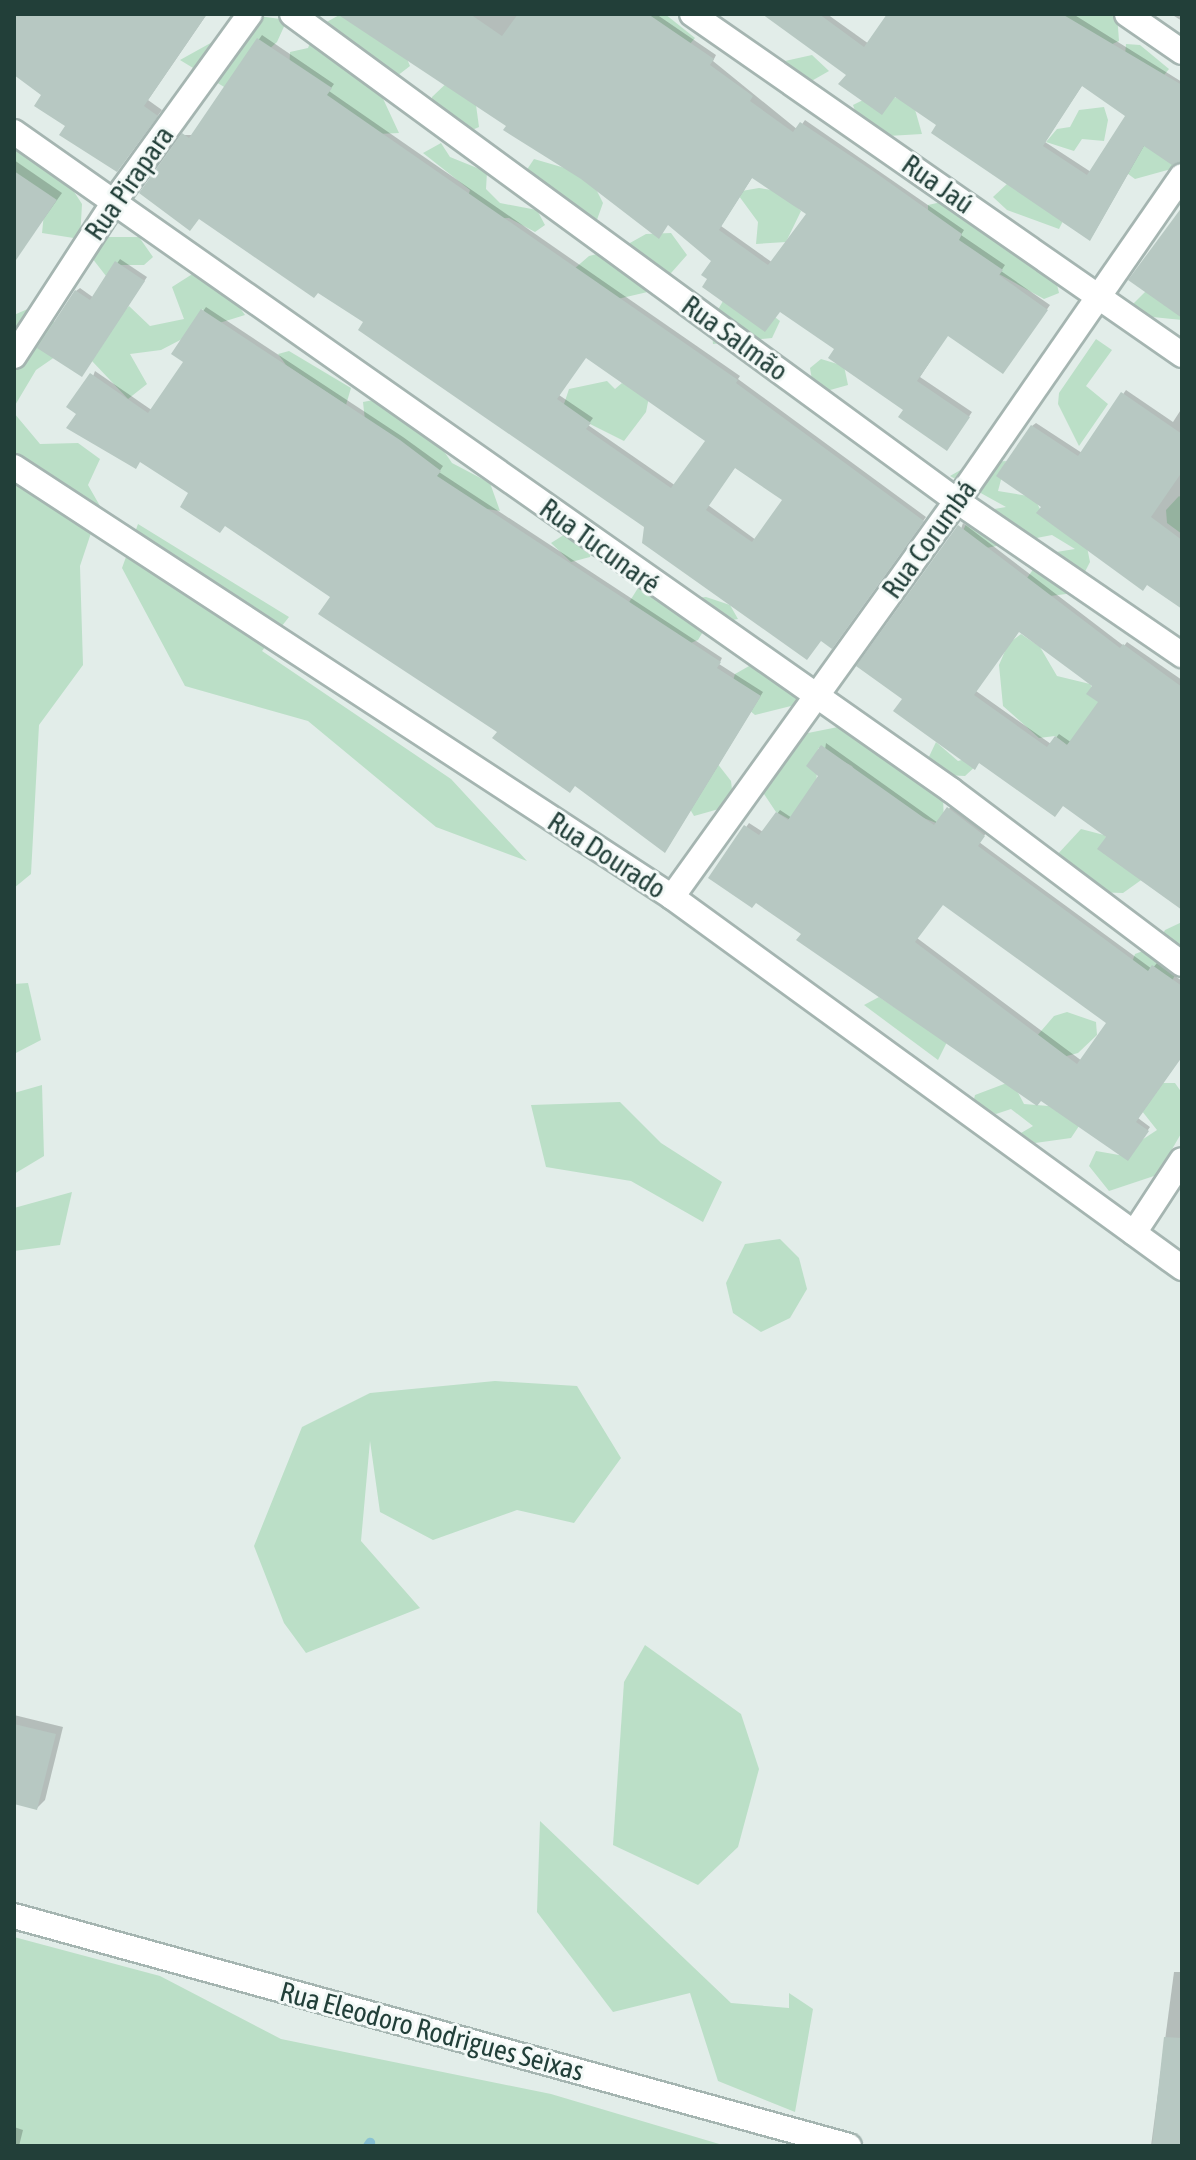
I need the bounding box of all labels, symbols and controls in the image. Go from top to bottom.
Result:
street label: Rua Pirapara [77,119,181,247]
street label: Rua Jaú [896,147,980,221]
street label: Rua Salmão [675,288,795,388]
street label: Rua Corumbá [875,473,983,605]
street label: Rua Tucunaré [533,491,667,601]
street label: Rua Dourado [542,804,672,906]
street label: Rua Eleodoro Rodrigues Seixas [276,1974,588,2088]

